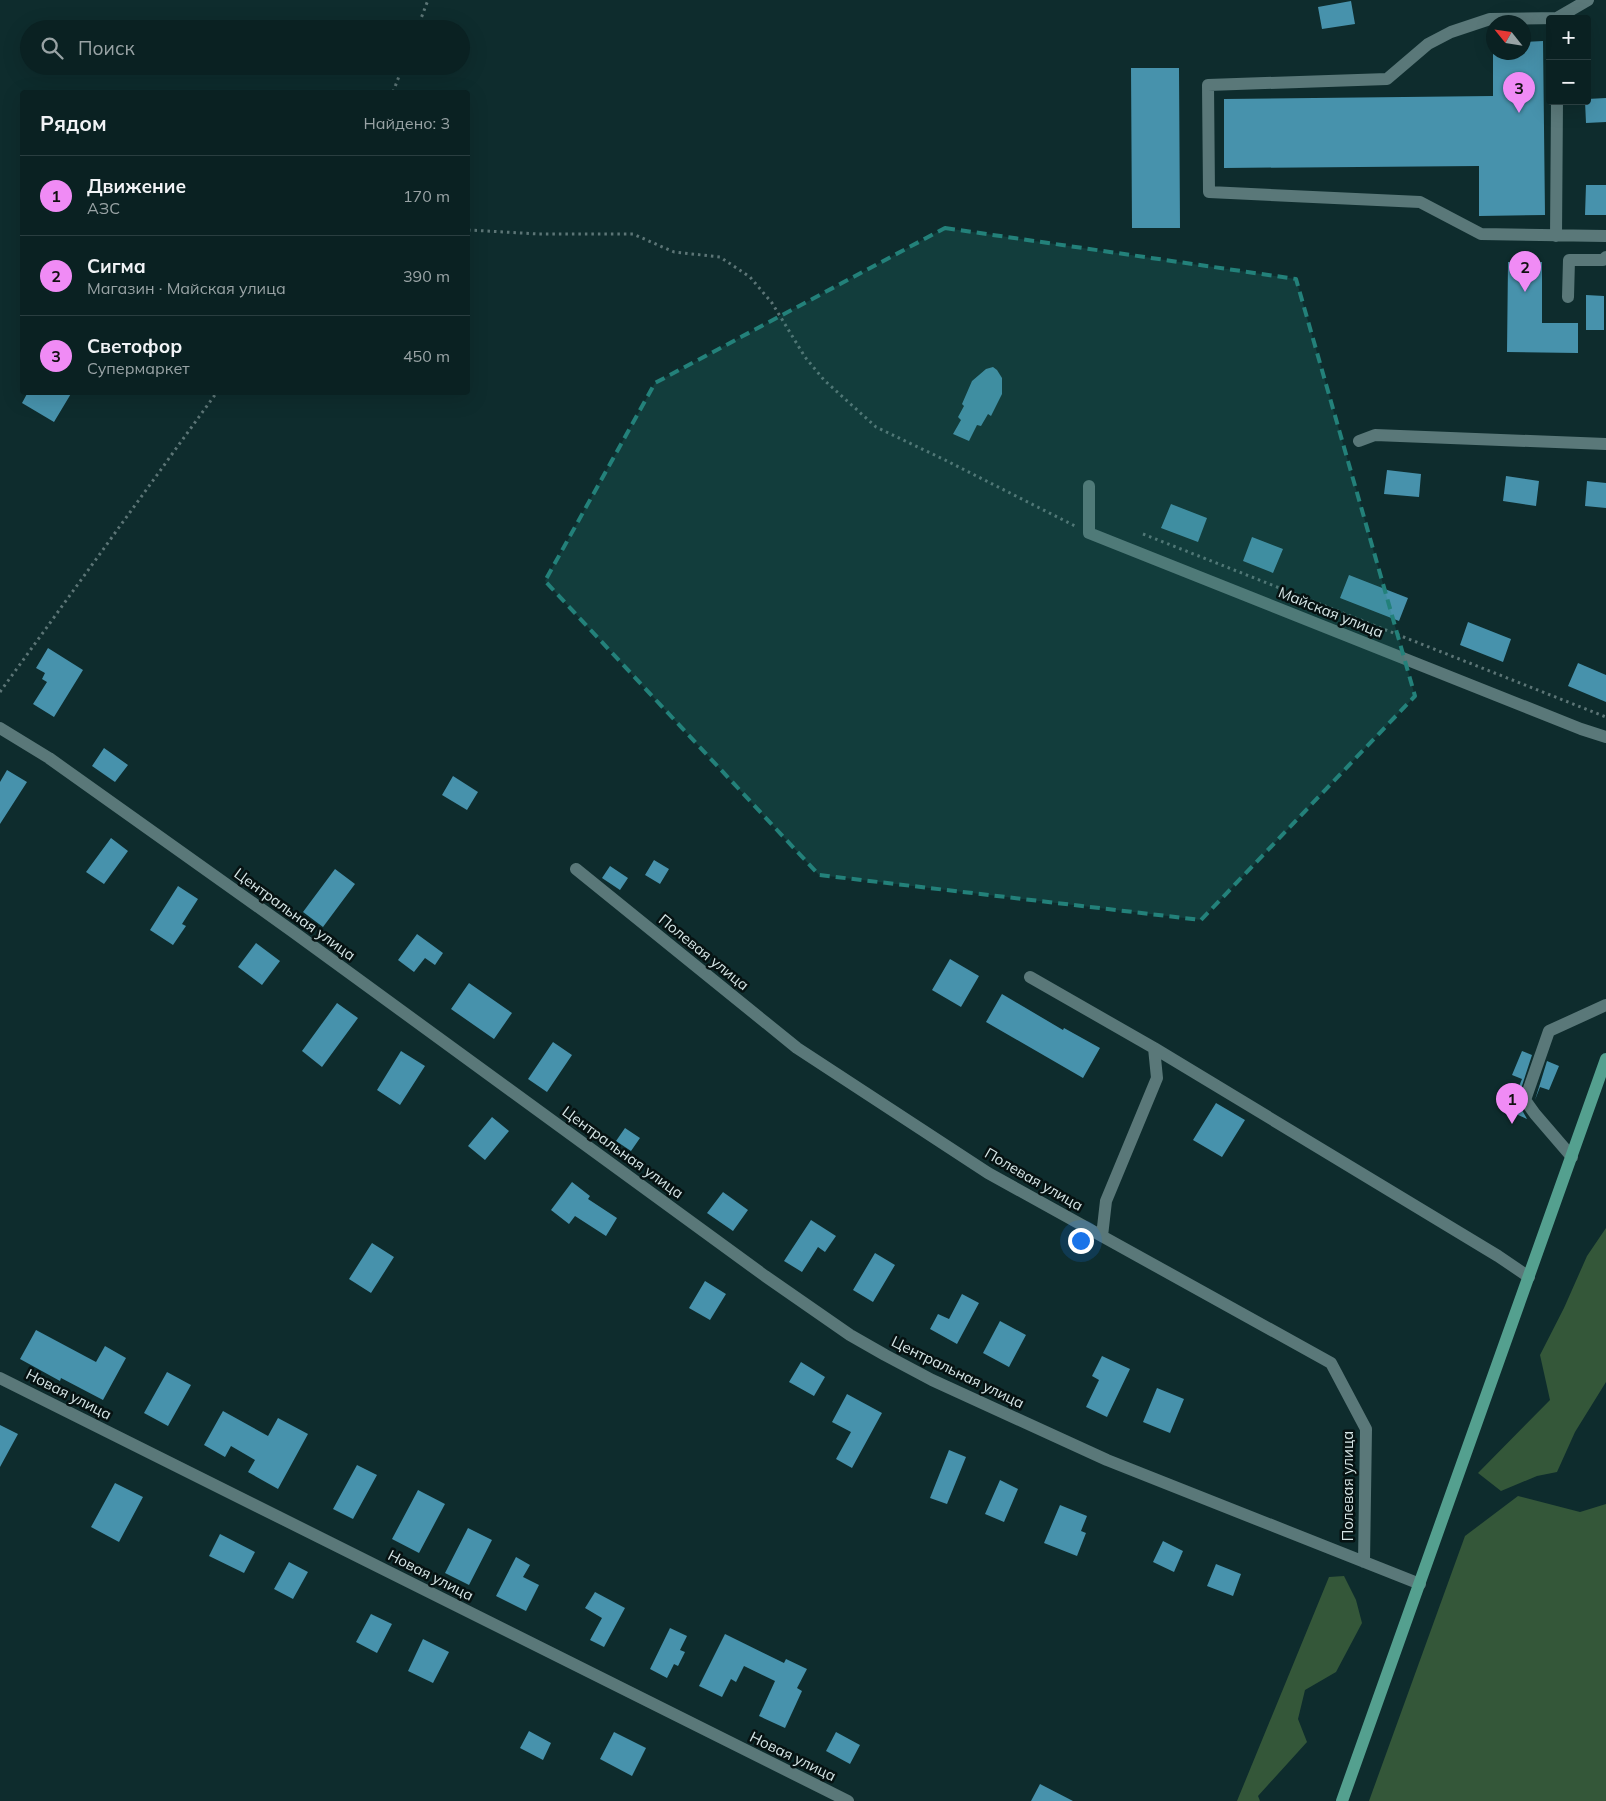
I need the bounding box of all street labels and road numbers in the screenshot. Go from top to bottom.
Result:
street label: Майская улица [1276,582,1386,642]
street label: Центральная улица [231,864,359,964]
street label: Полевая улица [655,910,753,994]
street label: Центральная улица [559,1102,687,1202]
street label: Полевая улица [981,1143,1087,1215]
street label: Центральная улица [888,1332,1028,1412]
street label: Новая улица [23,1364,115,1424]
street label: Полевая улица [1338,1431,1357,1541]
street label: Новая улица [385,1545,477,1605]
street label: Новая улица [747,1727,839,1785]

